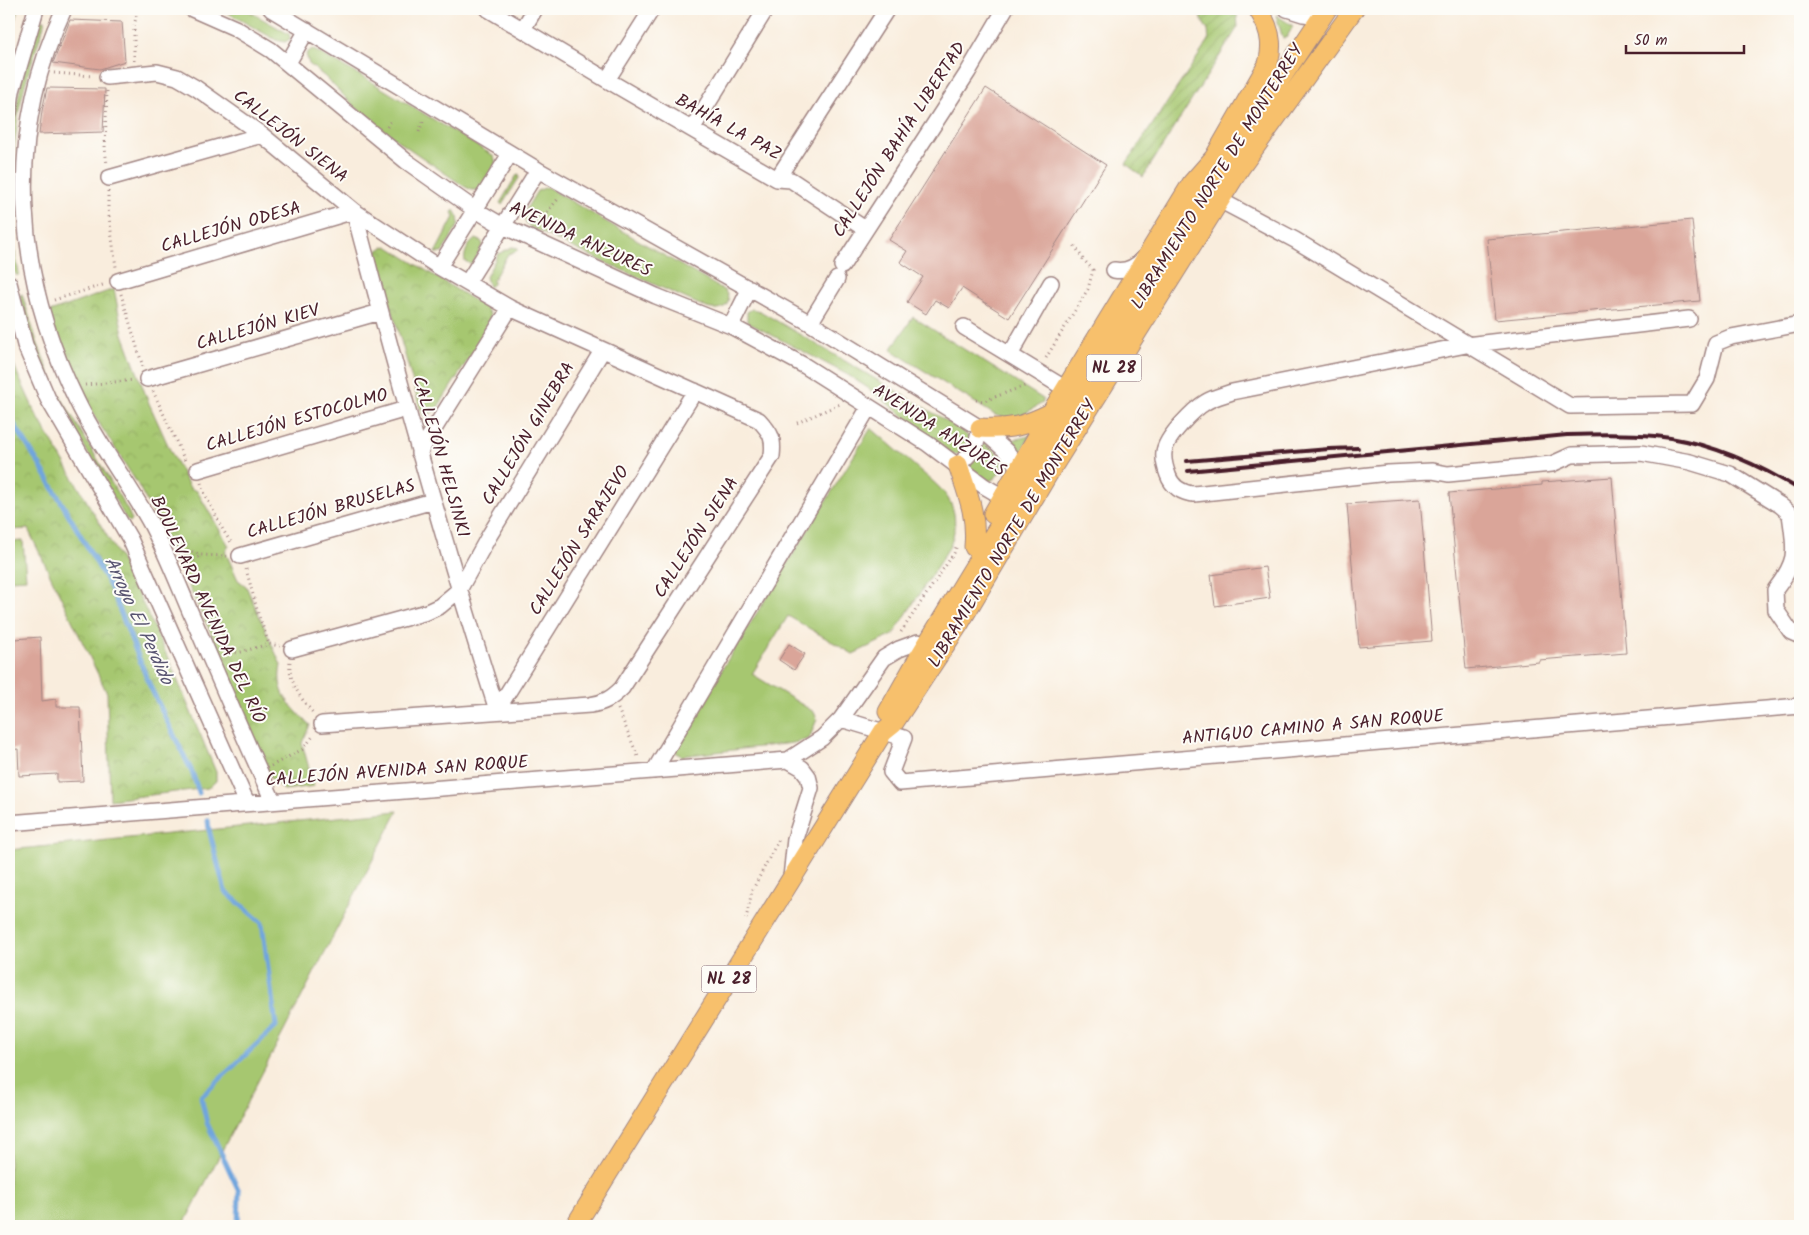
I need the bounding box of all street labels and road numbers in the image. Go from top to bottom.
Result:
street label: CALLEJÓN BAHÍA LIBERTAD [825,36,975,244]
street label: LIBRAMIENTO NORTE DE MONTERREY [1124,38,1312,316]
street label: CALLEJÓN SIENA [226,83,354,191]
street label: BAHÍA LA PAZ [669,87,787,169]
street label: CALLEJÓN ODESA [158,194,304,262]
street label: AVENIDA ANZURES [504,194,656,286]
street label: CALLEJÓN KIEV [193,296,324,359]
road number: NL 28 [1086,354,1142,382]
street label: CALLEJÓN GINEBRA [475,357,583,511]
street label: CALLEJÓN HELSINKI [403,373,477,541]
street label: AVENIDA ANZURES [866,377,1012,485]
street label: CALLEJÓN ESTOCOLMO [202,381,392,461]
street label: LIBRAMIENTO NORTE DE MONTERREY [921,394,1105,674]
street label: CALLEJÓN SARAJEVO [522,460,638,622]
street label: CALLEJÓN BRUSELAS [243,472,419,548]
street label: CALLEJÓN SIENA [647,472,747,604]
street label: BOULEVARD AVENIDA DEL RÍO [141,491,273,729]
street label: ANTIGUO CAMINO A SAN ROQUE [1181,702,1446,754]
street label: CALLEJÓN AVENIDA SAN ROQUE [264,748,530,796]
road number: NL 28 [702,966,756,992]

